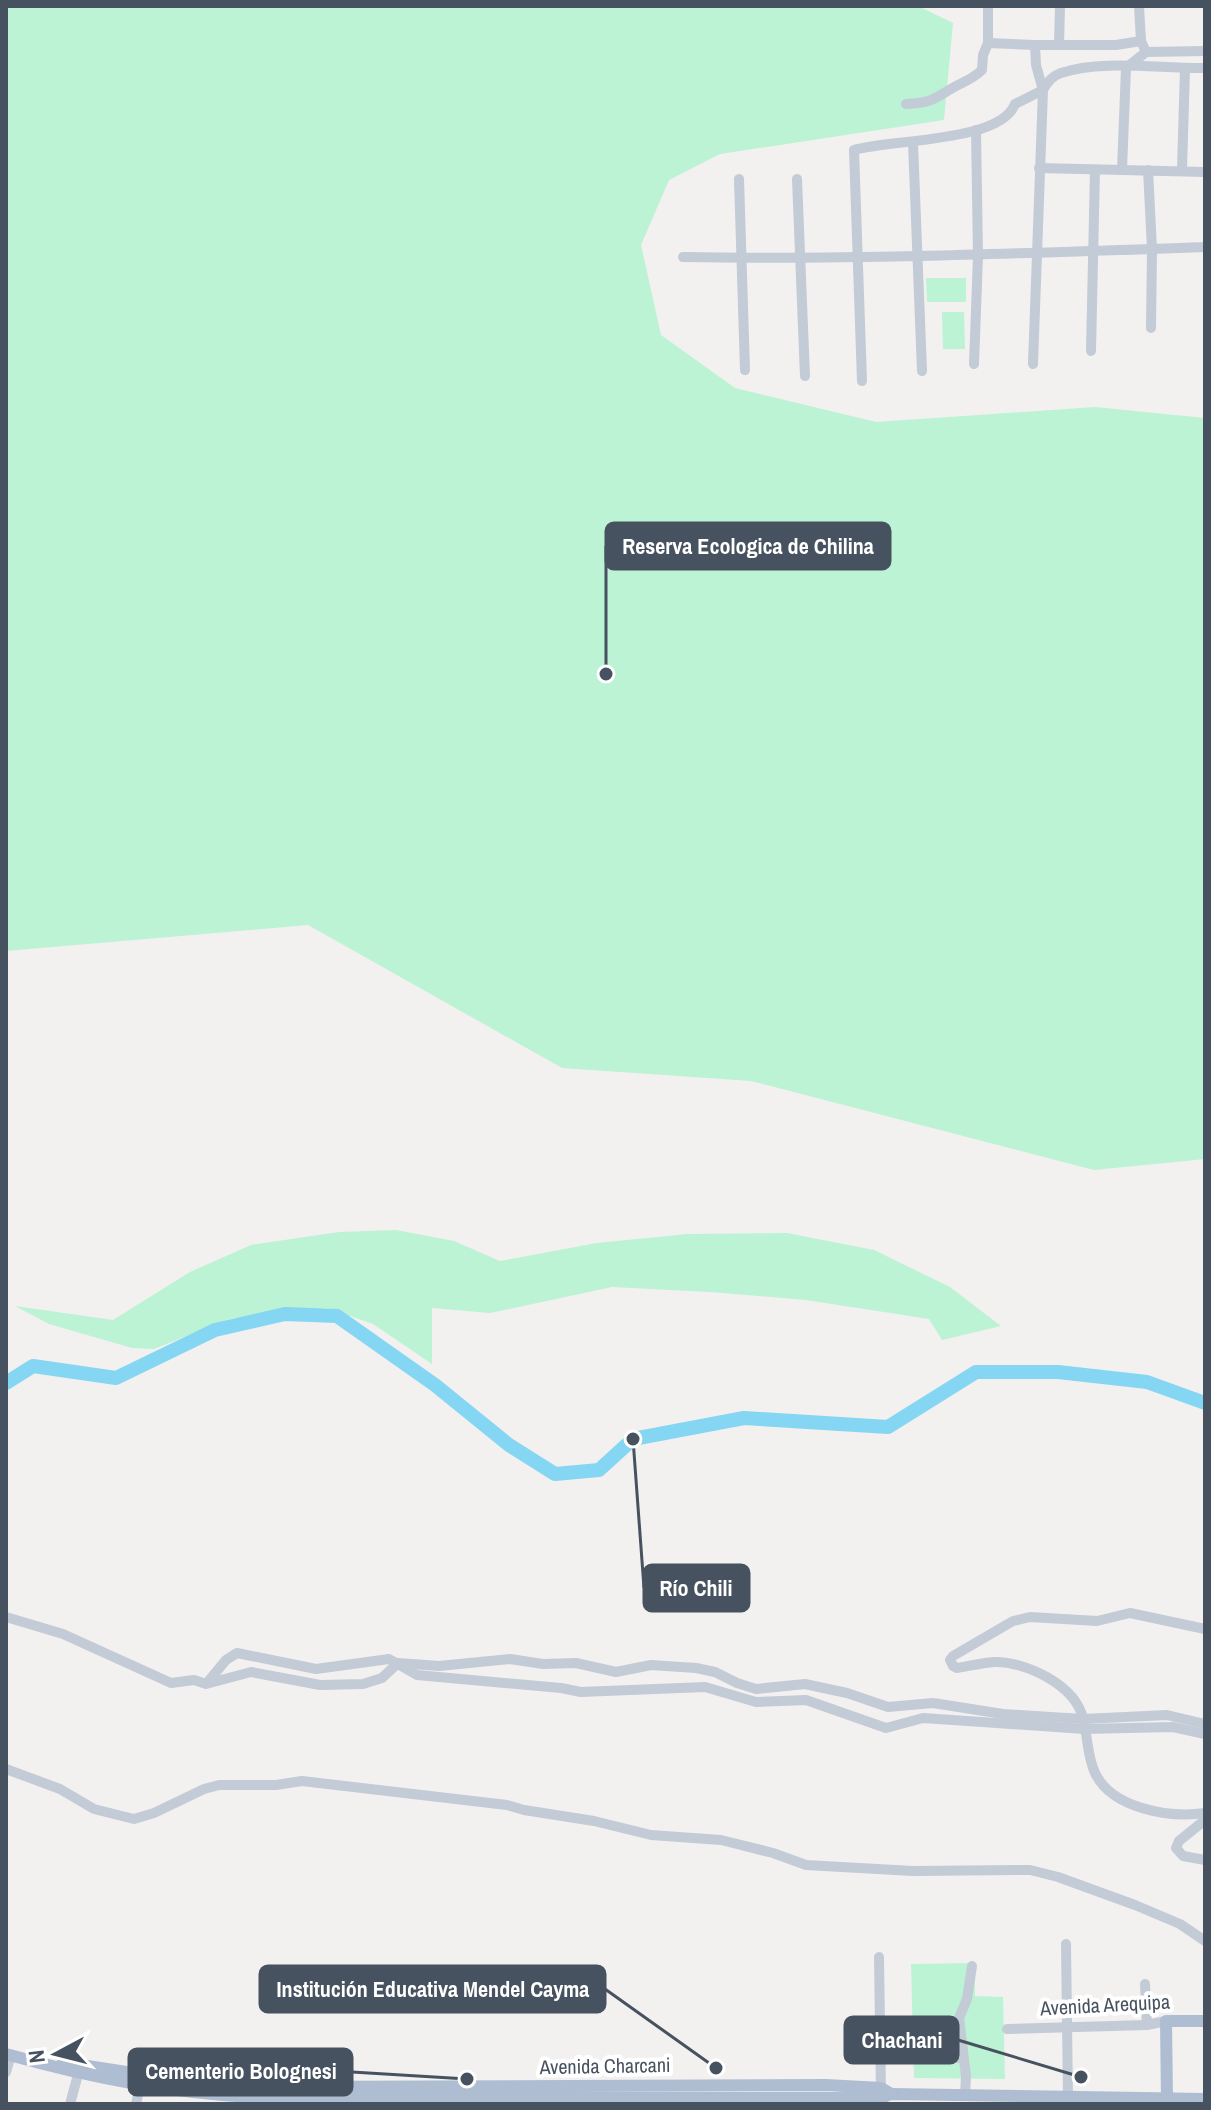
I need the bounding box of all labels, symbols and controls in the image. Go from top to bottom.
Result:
callout: Reserva Ecologica de Chilina [606,523,890,569]
text: Reserva Ecologica de Chilina [622,531,874,561]
callout: Río Chili [644,1565,749,1611]
text: Río Chili [659,1573,733,1603]
callout: Institución Educativa Mendel Cayma [260,1966,605,2012]
text: Institución Educativa Mendel Cayma [277,1974,589,2004]
street label: Avenida Arequipa [1038,1988,1171,2021]
north arrow [16,2014,96,2094]
callout: Chachani [845,2017,958,2063]
text: Chachani [861,2025,943,2055]
text: N [20,2048,52,2065]
callout: Cementerio Bolognesi [129,2049,352,2095]
street label: Avenida Charcani [538,2051,671,2080]
text: Cementerio Bolognesi [145,2056,337,2086]

